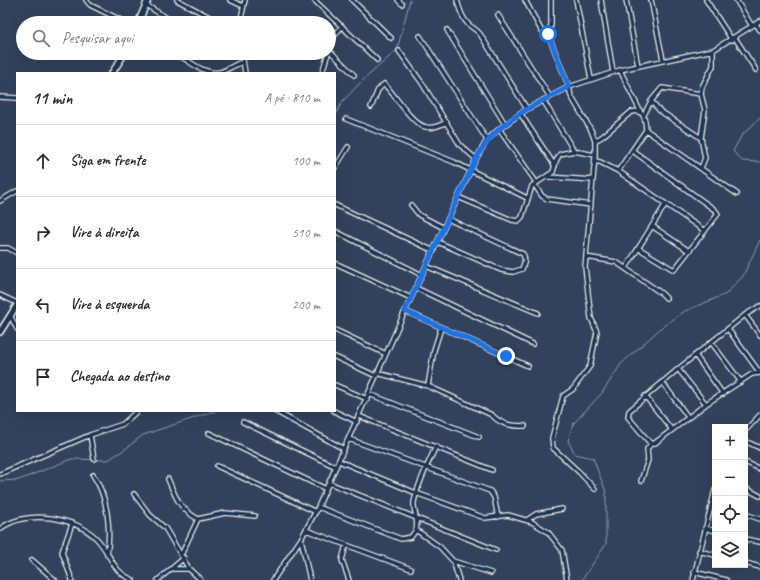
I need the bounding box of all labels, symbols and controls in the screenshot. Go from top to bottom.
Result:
search box [16,16,336,60]
route start [539,25,557,43]
icon: search [30,27,52,49]
text: Pesquisar aqui [62,29,133,48]
text: 11 min [32,88,72,109]
text: A pé · 810 m [264,90,320,106]
icon: ahead [32,150,54,172]
text: Siga em frente [70,151,146,170]
text: 100 m [292,153,320,169]
icon: right [32,222,54,244]
text: Vire à direita [70,223,139,242]
text: 510 m [292,225,320,241]
icon: left [32,294,54,316]
text: Vire à esquerda [70,295,149,314]
text: 200 m [292,297,320,313]
route end [497,347,515,365]
icon: arrive [32,366,54,388]
text: Chegada ao destino [70,367,169,386]
map controls [712,424,748,568]
button: + [712,424,748,460]
button: − [712,460,748,496]
button: locate [712,496,748,532]
button: layers [712,532,748,568]

